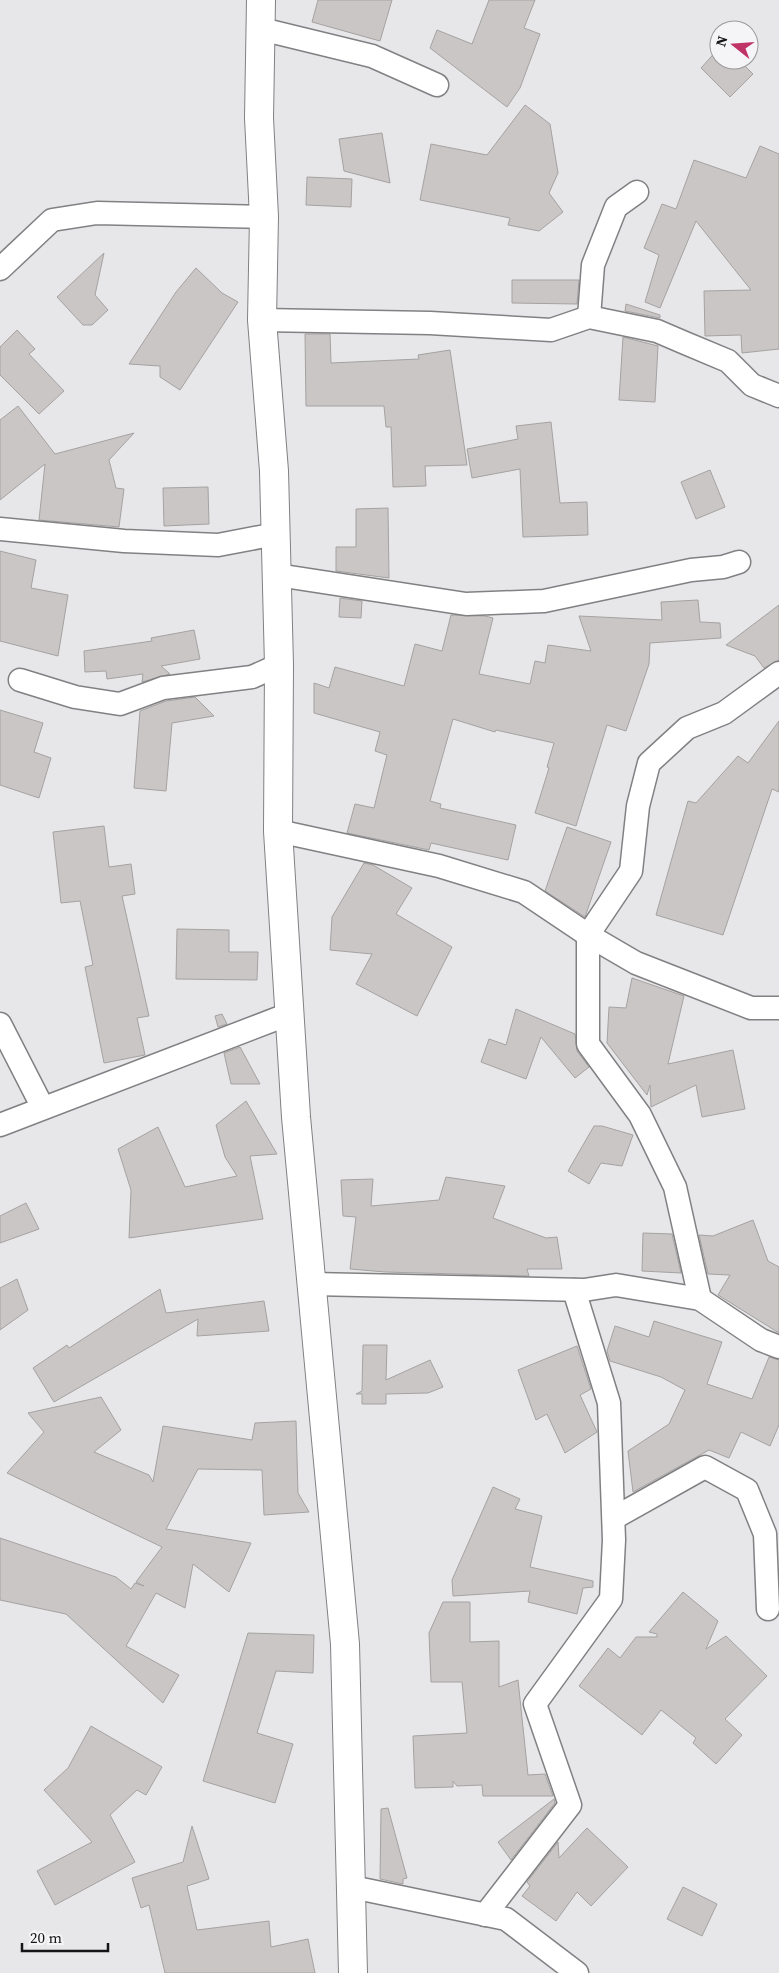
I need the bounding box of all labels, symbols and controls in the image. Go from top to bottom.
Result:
north arrow [709,20,759,70]
text: N [711,33,733,49]
scale bar [22,1920,109,1952]
text: 20 m [30,1927,62,1948]

